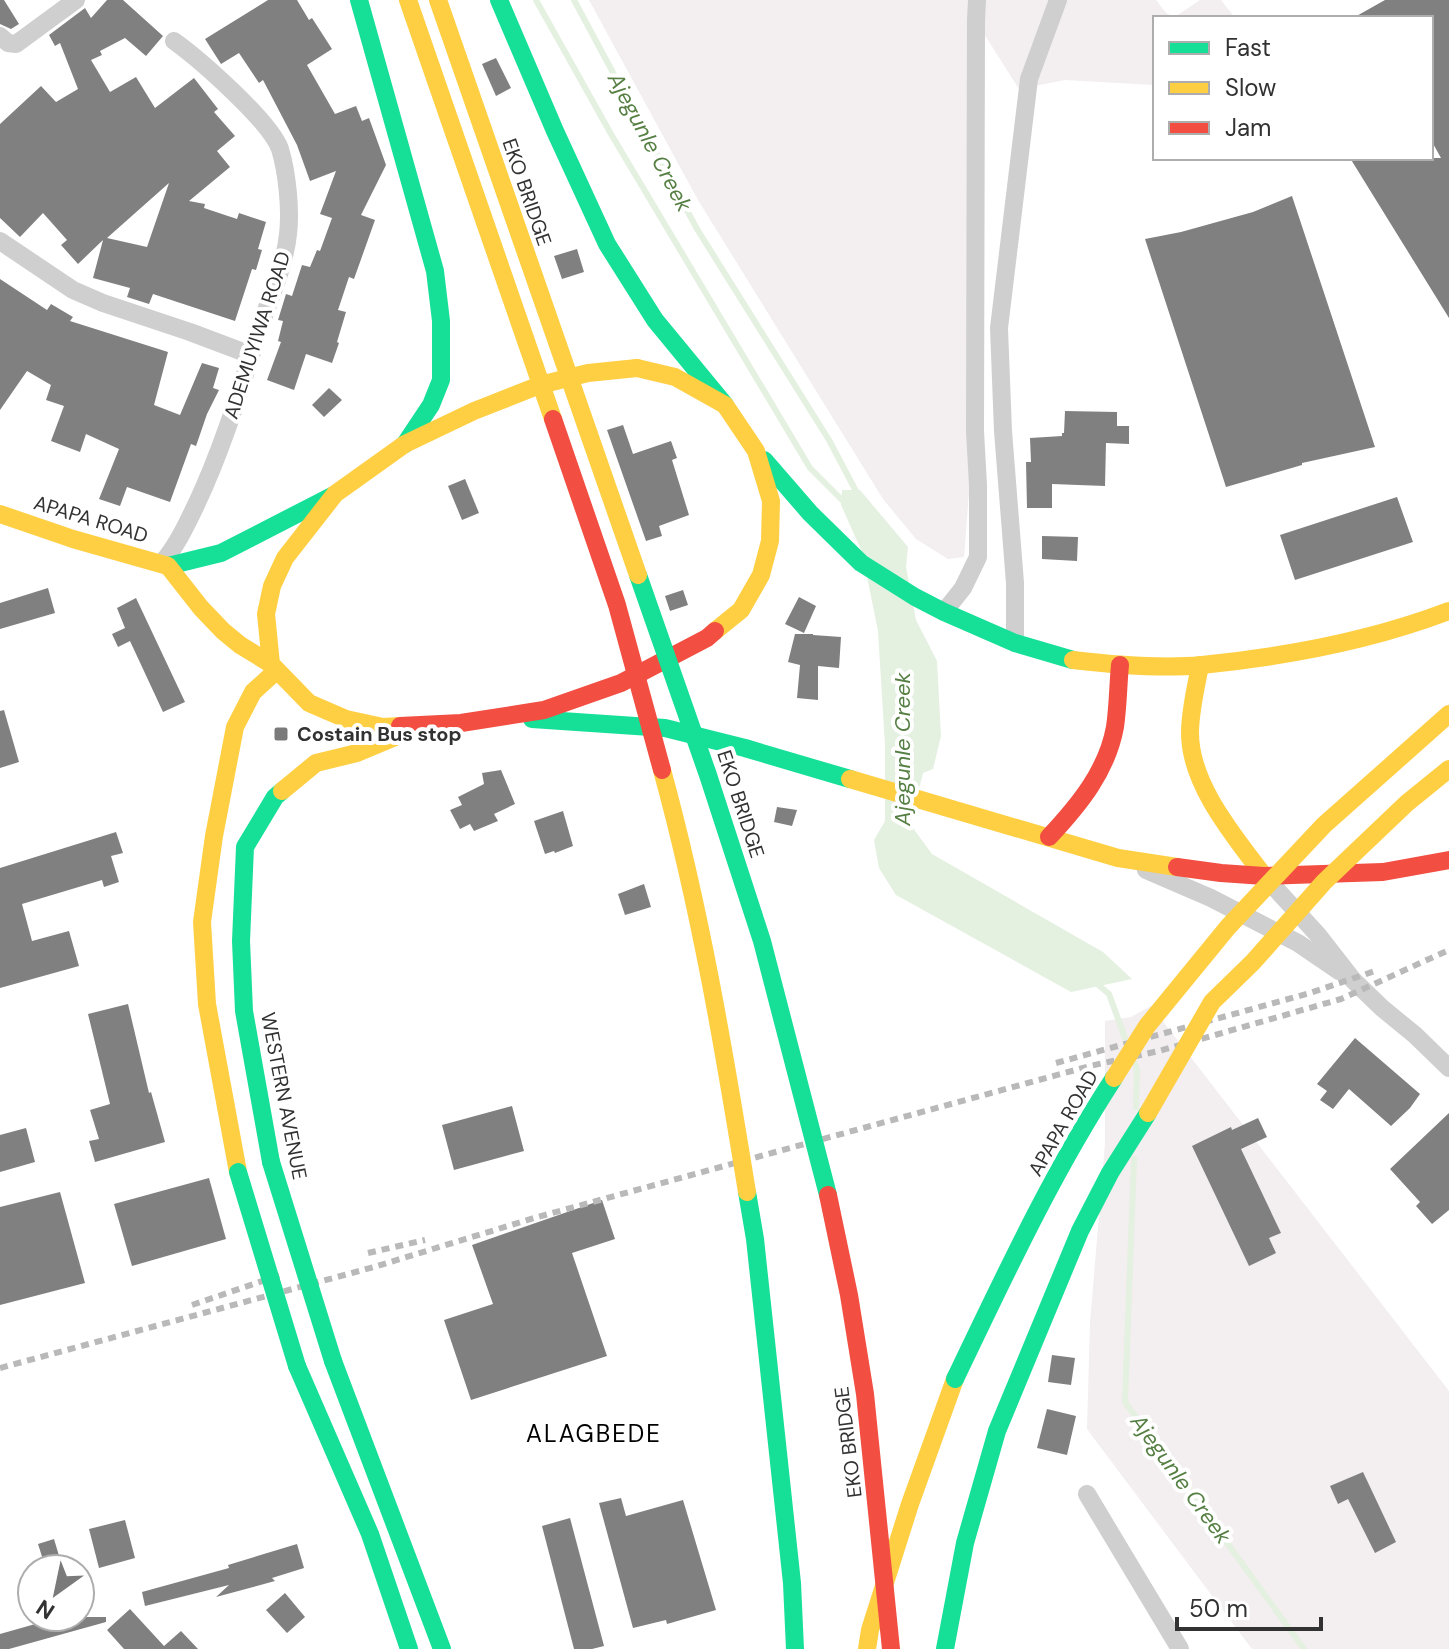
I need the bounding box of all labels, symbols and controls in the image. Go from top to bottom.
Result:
legend [1153,16,1433,160]
text: Fast [1225,32,1271,63]
water label: Ajegunle Creek [601,66,699,217]
text: Slow [1225,72,1276,103]
text: Jam [1225,112,1271,143]
street label: EKO BRIDGE [497,135,557,249]
street label: ADEMUYIWA ROAD [218,248,296,422]
street label: APAPA ROAD [31,489,151,549]
water label: Ajegunle Creek [888,671,917,827]
place label: Costain Bus stop [297,721,462,747]
marker: Costain Bus stop [272,725,290,743]
street label: EKO BRIDGE [711,747,771,861]
street label: WESTERN AVENUE [255,1010,313,1182]
street label: APAPA ROAD [1022,1065,1104,1181]
street label: EKO BRIDGE [828,1385,868,1499]
water label: Ajegunle Creek [1123,1407,1238,1550]
district label: ALAGBEDE [526,1418,662,1449]
north arrow [16,1553,96,1633]
scale bar [1177,1581,1321,1631]
text: N [31,1593,60,1626]
text: 50 m [1189,1593,1248,1624]

